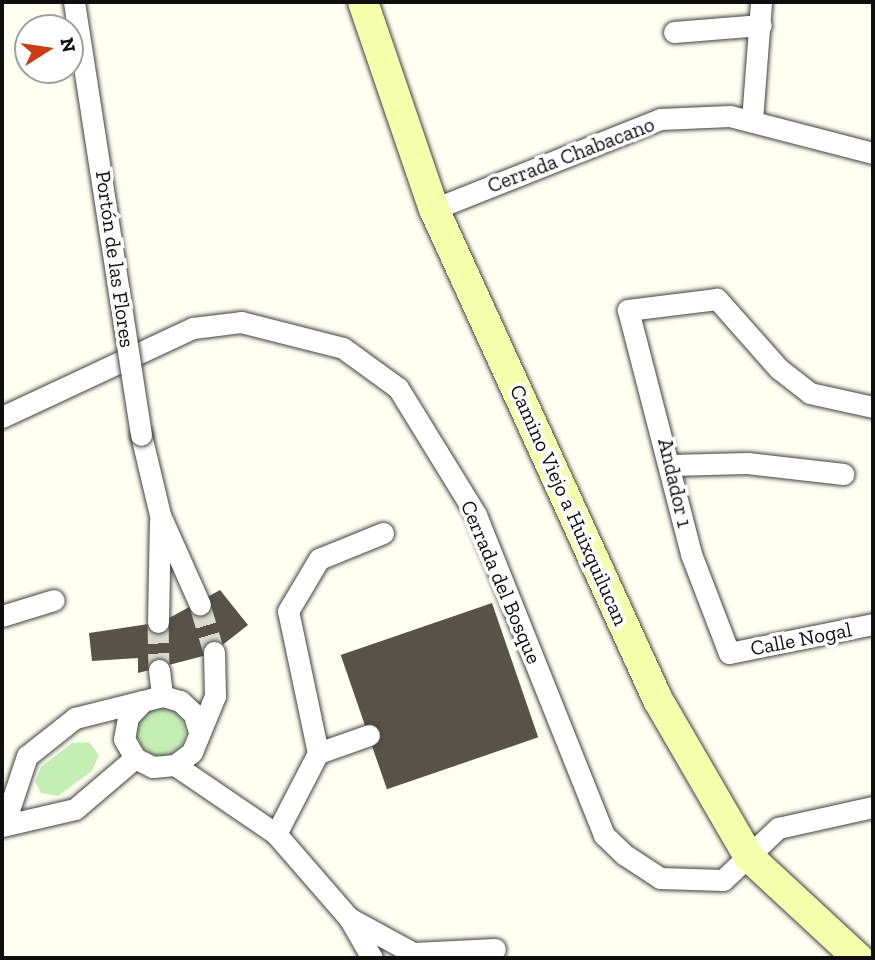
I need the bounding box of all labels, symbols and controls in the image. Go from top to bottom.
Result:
north arrow [14,14,84,84]
text: N [55,35,81,54]
street label: Cerrada Chabacano [484,111,658,199]
street label: Portón de las Flores [90,169,140,349]
street label: Camino Viejo a Huixquilucan [504,380,634,630]
street label: Andador 1 [652,436,698,530]
street label: Cerrada del Bosque [455,497,547,667]
street label: Calle Nogal [748,617,854,661]

